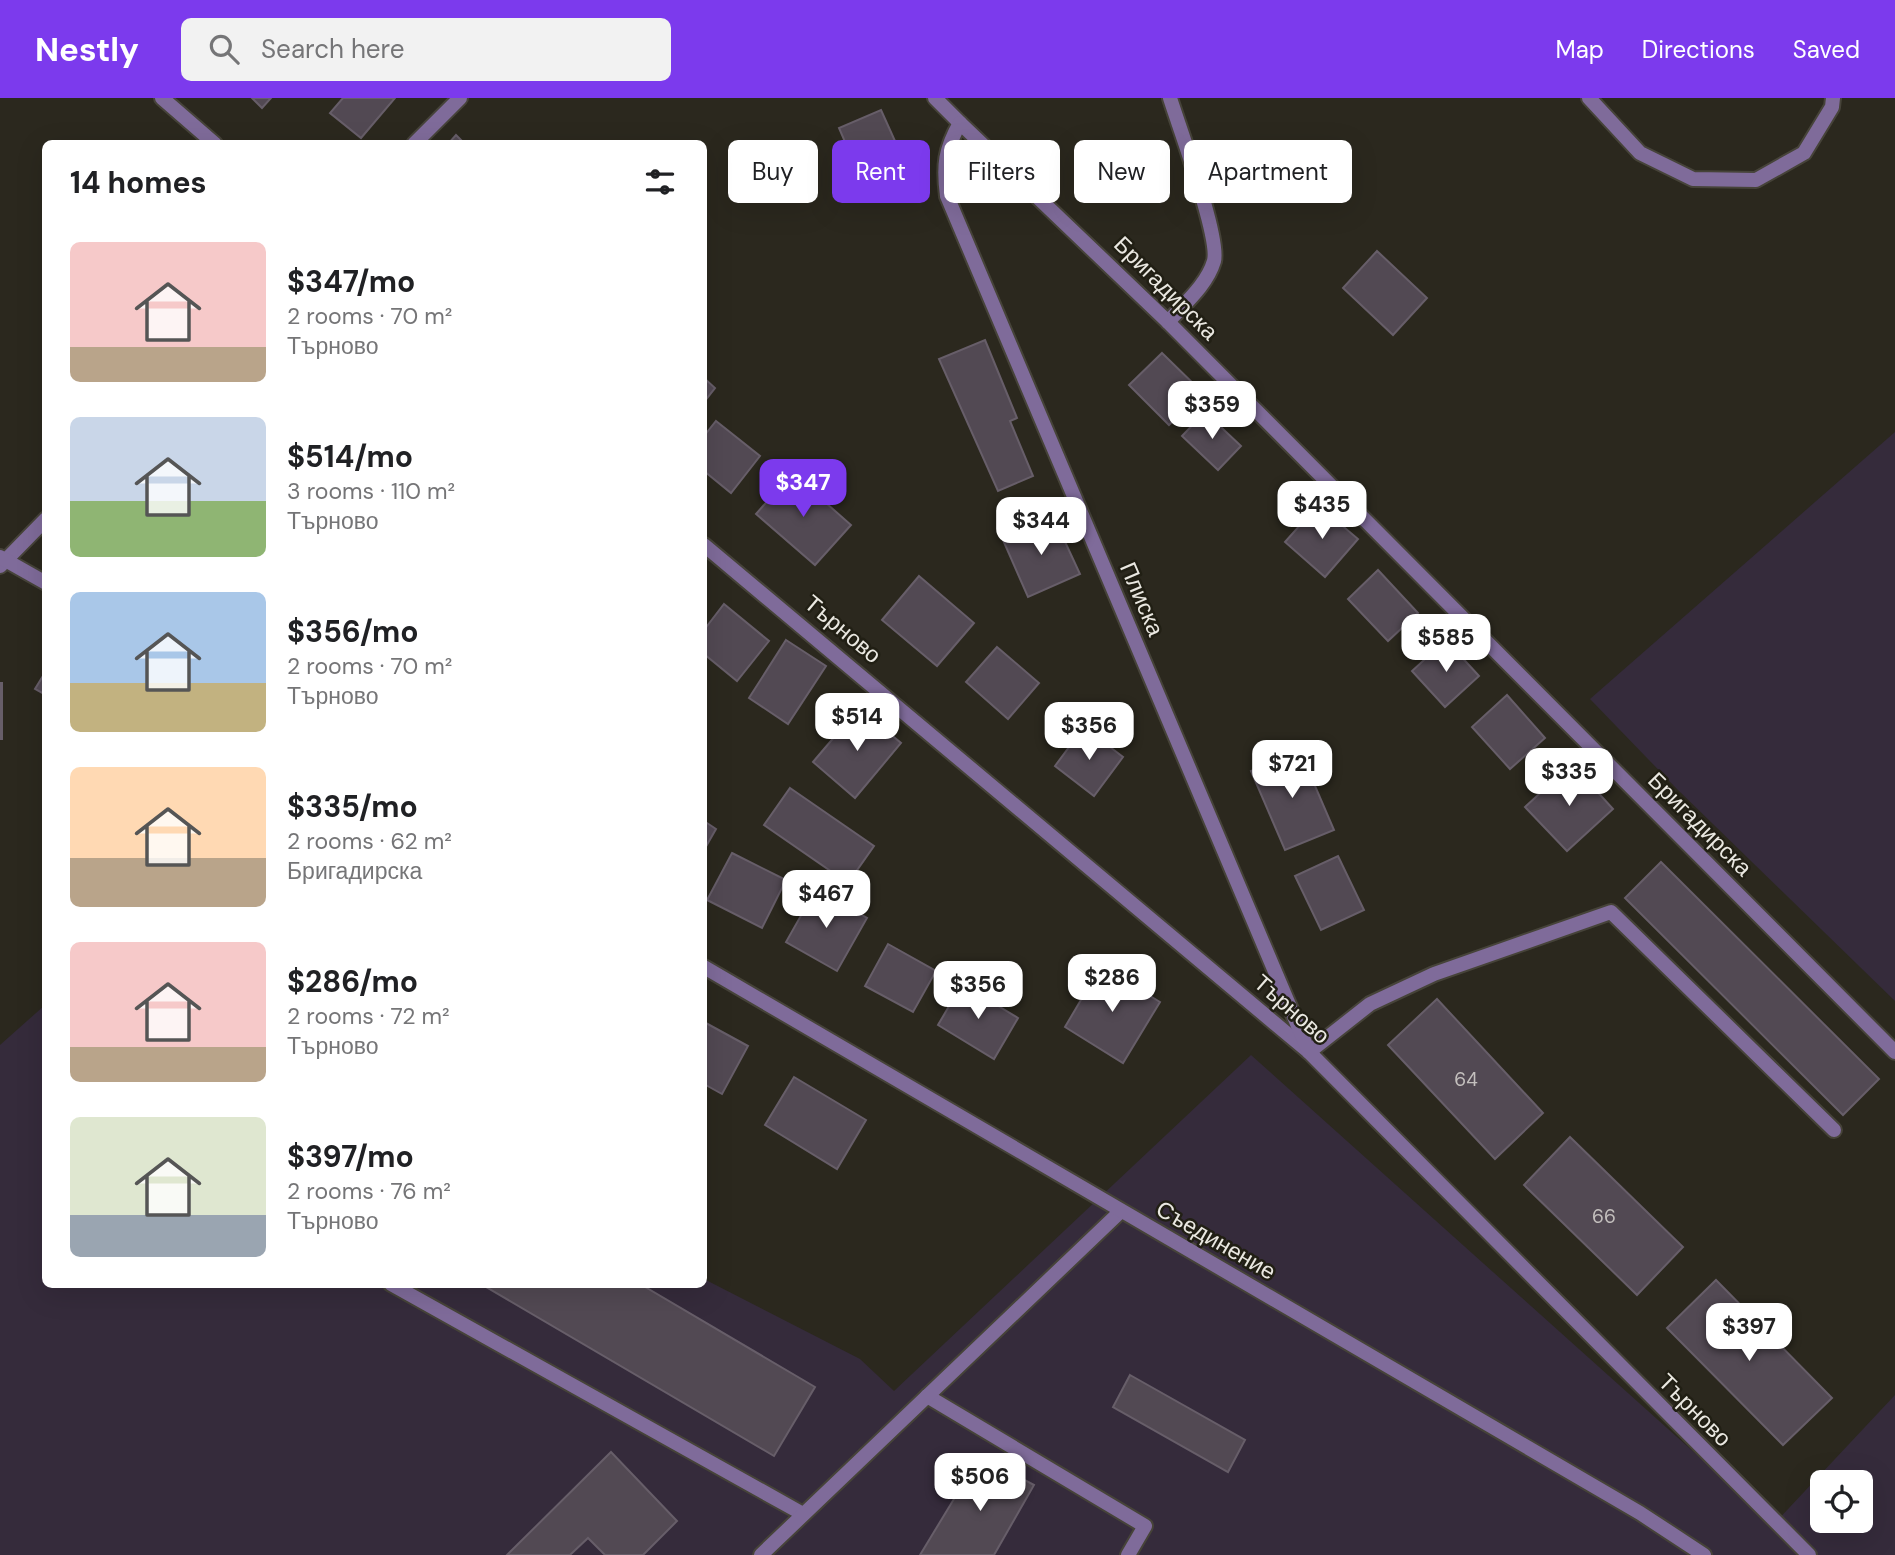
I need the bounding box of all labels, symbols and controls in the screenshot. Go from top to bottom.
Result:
search box [181,18,671,81]
text: Nestly [35,28,139,71]
icon: search [205,30,243,68]
text: Search here [261,32,405,66]
text: Map [1556,34,1604,65]
text: Directions [1642,34,1755,65]
text: Saved [1793,34,1860,65]
chip: Buy [728,140,818,203]
chip: Rent [832,140,930,203]
chip: Filters [944,140,1060,203]
chip: New [1074,140,1170,203]
chip: Apartment [1184,140,1352,203]
text: 14 homes [70,163,207,202]
icon: filters [641,163,679,201]
street label: Бригадирска [1108,230,1225,347]
text: $347/mo [287,262,415,301]
icon: home [126,270,210,354]
text: 2 rooms · 70 m² [287,301,452,331]
text: Търново [287,331,378,361]
pin: $359 [1171,382,1253,441]
text: $359 [1184,389,1240,419]
text: $514/mo [287,437,413,476]
icon: home [126,445,210,529]
pin: $347 [762,460,844,519]
text: $347 [775,467,831,497]
text: 3 rooms · 110 m² [287,476,455,506]
pin: $435 [1281,482,1363,541]
text: $435 [1293,489,1351,519]
pin: $344 [1000,498,1082,557]
text: $344 [1012,505,1070,535]
text: Търново [287,506,378,536]
street label: Плиска [1113,557,1171,641]
street label: Търново [798,588,888,670]
text: $356/mo [287,612,419,651]
pin: $585 [1405,614,1487,674]
icon: home [126,620,210,704]
text: $585 [1417,622,1475,652]
text: 2 rooms · 70 m² [287,651,452,681]
text: Търново [287,681,378,711]
pin: $514 [816,694,898,753]
text: $514 [831,701,883,731]
pin: $356 [1048,702,1130,762]
text: $356 [1061,710,1117,740]
pin: $721 [1251,740,1333,800]
text: $721 [1268,748,1316,778]
pin: $335 [1528,748,1610,808]
text: $335 [1541,756,1597,786]
street label: Бригадирска [1642,766,1759,883]
text: $335/mo [287,787,418,826]
icon: home [126,795,210,879]
text: 2 rooms · 62 m² [287,826,452,856]
text: Бригадирска [287,856,422,886]
pin: $467 [785,870,867,930]
text: $467 [798,878,854,908]
pin: $286 [1071,954,1153,1014]
text: $286/mo [287,962,418,1001]
pin: $356 [937,962,1019,1021]
text: $286 [1084,962,1140,992]
street label: Търново [1248,968,1336,1050]
text: $356 [950,969,1006,999]
icon: home [126,970,210,1054]
text: 2 rooms · 72 m² [287,1001,450,1031]
text: Търново [287,1031,378,1061]
house number: 64 [1454,1067,1478,1092]
text: $397/mo [287,1137,414,1176]
icon: home [126,1145,210,1229]
text: 2 rooms · 76 m² [287,1176,451,1206]
street label: Съединение [1151,1194,1281,1286]
house number: 66 [1592,1204,1616,1229]
text: Търново [287,1206,378,1236]
pin: $397 [1708,1304,1790,1363]
text: $397 [1722,1311,1776,1341]
street label: Търново [1652,1367,1738,1453]
pin: $506 [939,1454,1021,1513]
text: $506 [951,1461,1009,1491]
map controls [1810,1470,1873,1533]
button: locate [1810,1470,1873,1533]

